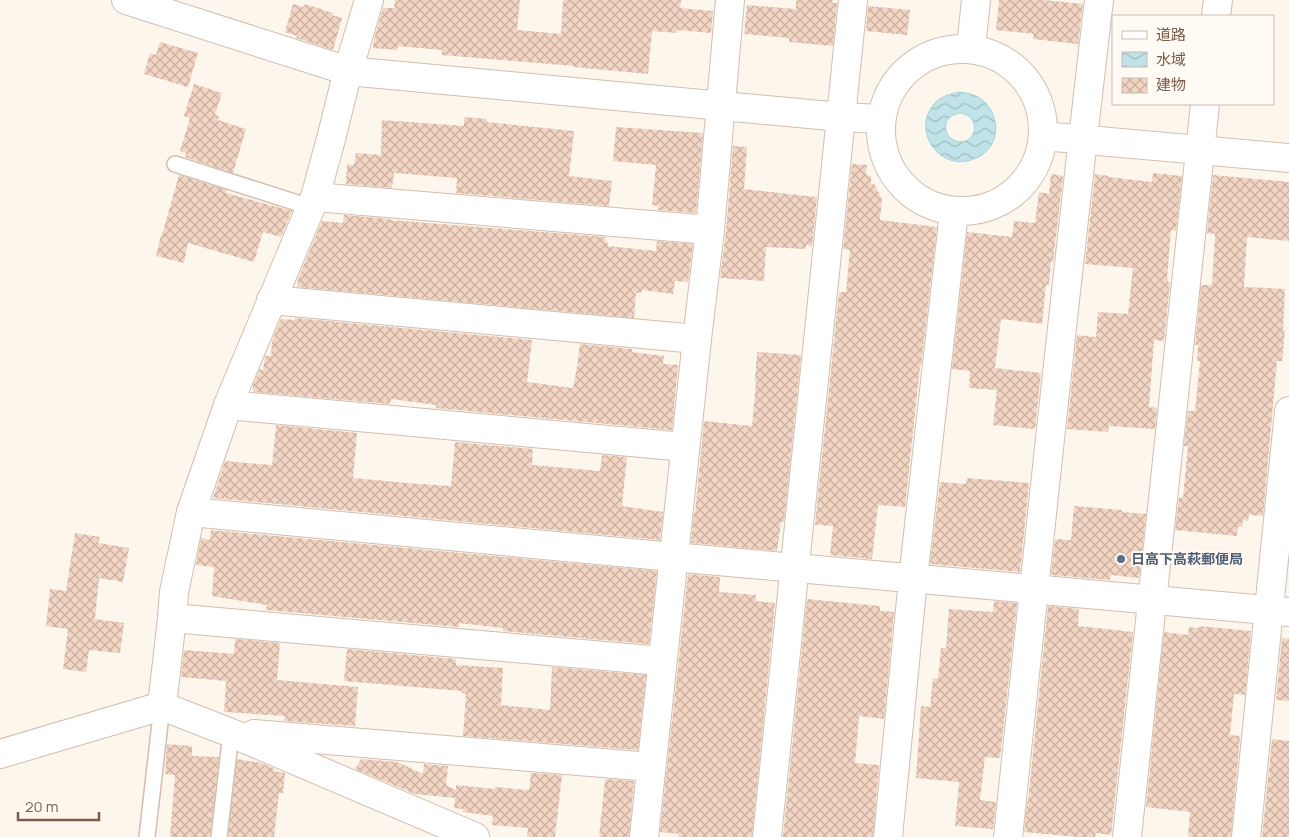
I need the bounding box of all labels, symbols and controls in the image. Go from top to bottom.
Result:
legend [1112,15,1274,105]
text: 道路 [1156,24,1186,45]
text: 水域 [1156,49,1186,70]
text: 建物 [1156,74,1186,95]
place label: 日高下高萩郵便局 [1131,549,1243,568]
marker: 日高下高萩郵便局 [1115,553,1127,565]
scale bar [18,790,99,822]
text: 20 m [25,796,58,817]

